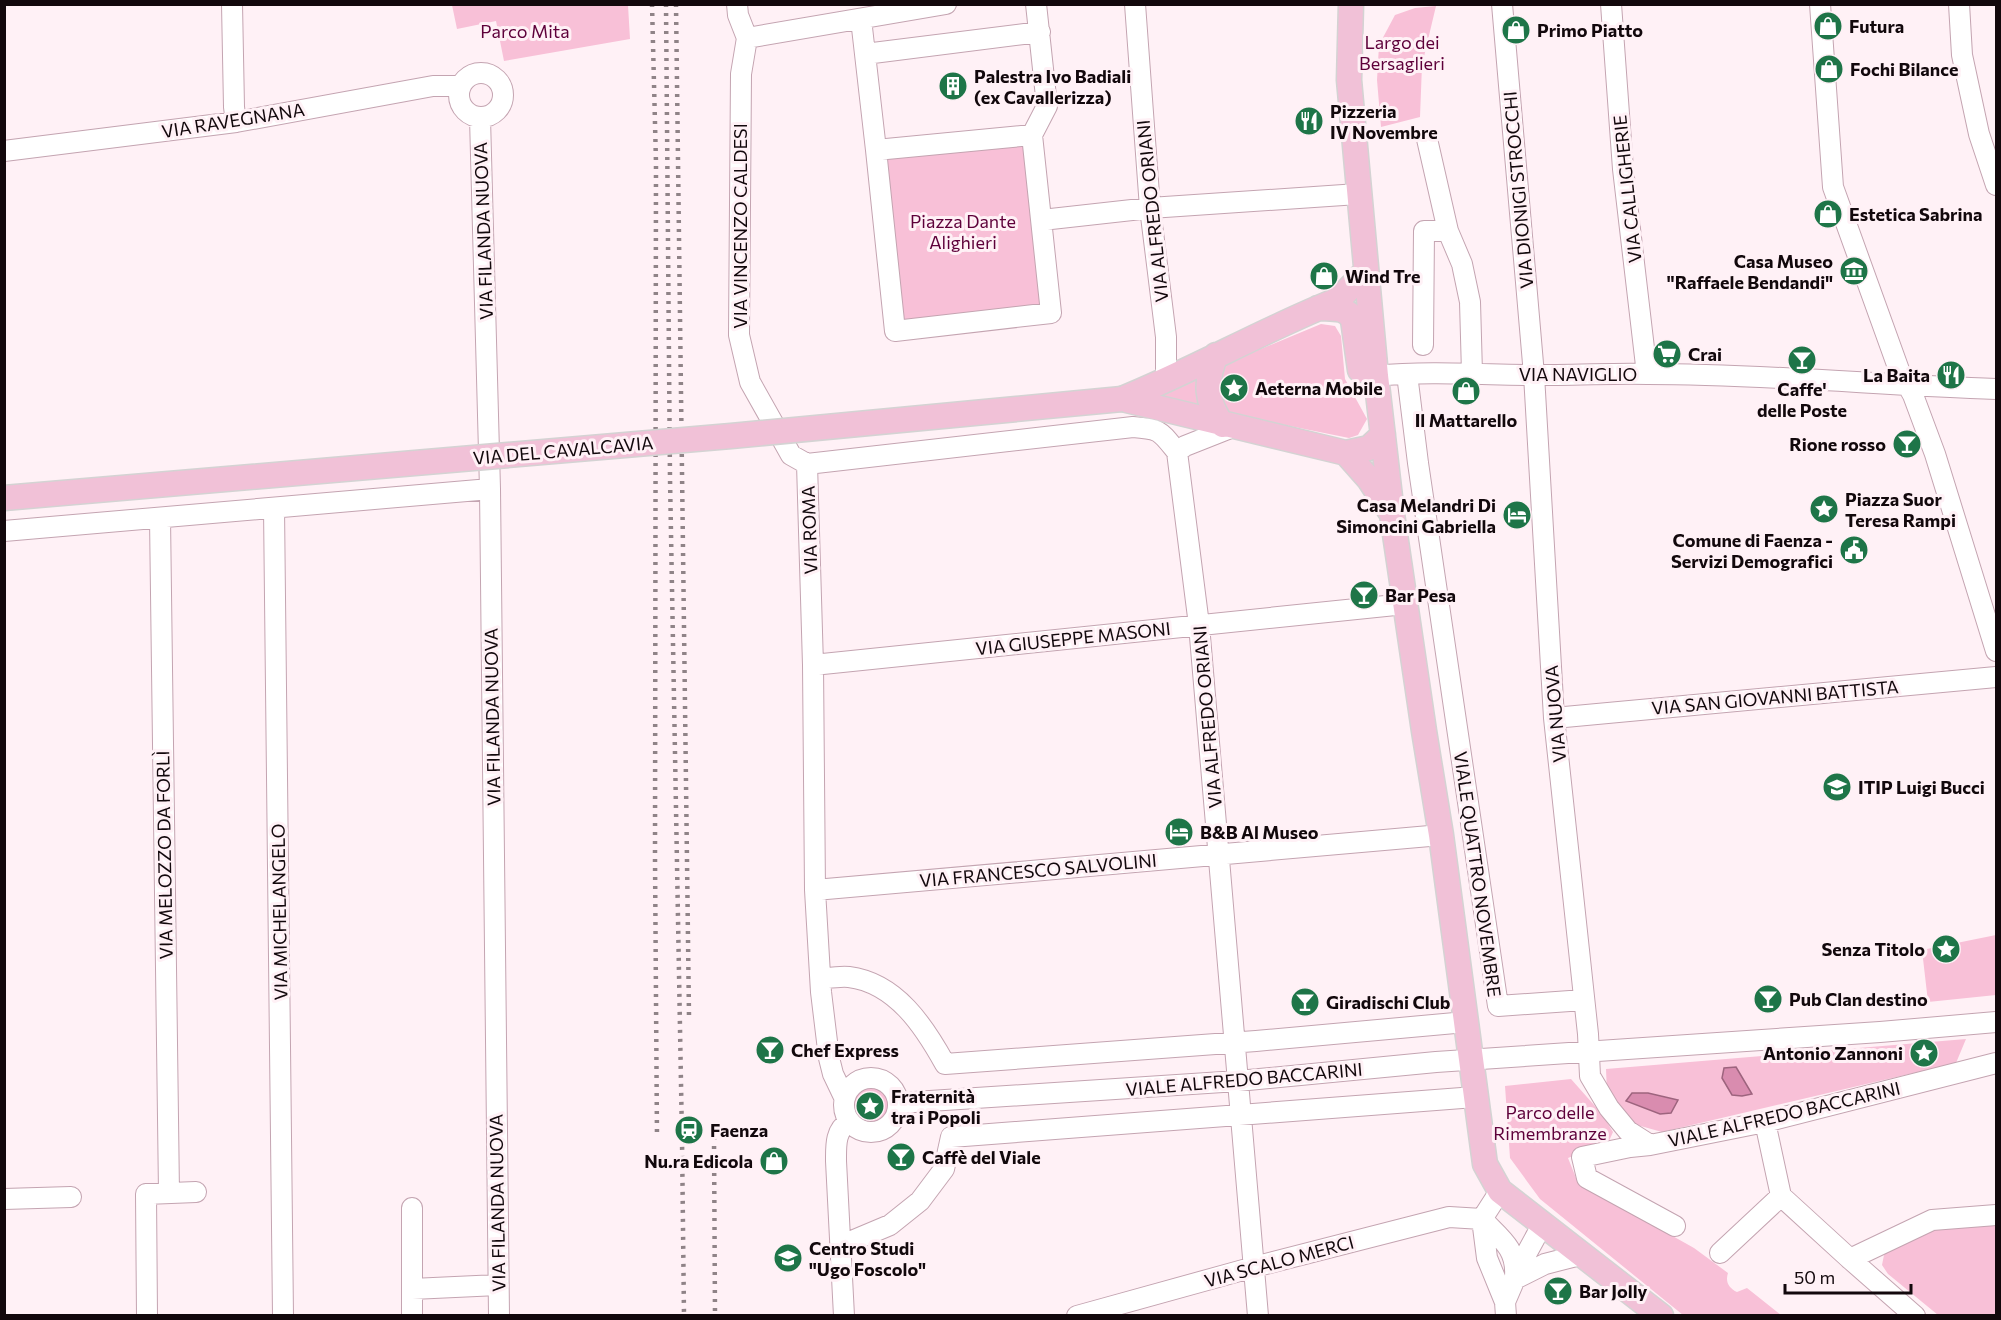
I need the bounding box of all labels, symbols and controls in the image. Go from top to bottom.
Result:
shop icon: Futura [1812,10,1844,42]
shop icon: Primo Piatto [1500,14,1532,46]
place label: Futura [1849,15,1904,37]
place label: Primo Piatto [1537,19,1643,41]
park label: Parco Mita [480,20,570,42]
park label: Largo dei Bersaglieri [1359,31,1445,74]
shop icon: Fochi Bilance [1813,53,1845,85]
place label: Fochi Bilance [1850,58,1958,80]
place label: Palestra Ivo Badiali (ex Cavallerizza) [974,65,1131,108]
building icon: Palestra Ivo Badiali (ex Cavallerizza) [937,70,969,102]
street label: VIA DIONIGI STROCCHI [1498,90,1538,290]
street label: VIA RAVEGNANA [160,98,306,142]
place label: Pizzeria IV Novembre [1330,100,1438,143]
restaurant icon: Pizzeria IV Novembre [1293,105,1325,137]
street label: VIA CALLIGHERIE [1608,114,1646,264]
street label: VIA ALFREDO ORIANI [1131,119,1173,303]
street label: VIA VINCENZO CALDESI [729,123,751,329]
street label: VIA FILANDA NUOVA [469,142,497,320]
shop icon: Estetica Sabrina [1812,198,1844,230]
place label: Estetica Sabrina [1849,203,1982,225]
park label: Piazza Dante Alighieri [910,210,1016,253]
place label: Casa Museo "Raffaele Bendandi" [1667,250,1833,293]
museum icon: Casa Museo "Raffaele Bendandi" [1838,255,1870,287]
shop icon: Wind Tre [1308,260,1340,292]
place label: Wind Tre [1345,265,1420,287]
supermarket icon: Crai [1651,338,1683,370]
place label: Crai [1688,343,1722,365]
bar icon: Caffe' delle Poste [1786,344,1818,376]
restaurant icon: La Baita [1935,359,1967,391]
street label: VIA NAVIGLIO [1519,363,1637,385]
place label: La Baita [1863,364,1930,386]
place icon: Aeterna Mobile [1218,372,1250,404]
shop icon: Il Mattarello [1450,375,1482,407]
place label: Aeterna Mobile [1255,377,1383,399]
place label: Caffe' delle Poste [1757,378,1847,421]
place label: Il Mattarello [1415,409,1518,431]
bar icon: Rione rosso [1891,428,1923,460]
street label: VIA DEL CAVALCAVIA [472,431,654,469]
place label: Rione rosso [1789,433,1886,455]
street label: VIA ROMA [796,485,822,575]
place label: Piazza Suor Teresa Rampi [1845,488,1956,531]
place icon: Piazza Suor Teresa Rampi [1808,493,1840,525]
place label: Casa Melandri Di Simoncini Gabriella [1336,494,1496,537]
hotel icon: Casa Melandri Di Simoncini Gabriella [1501,499,1533,531]
place label: Comune di Faenza - Servizi Demografici [1671,529,1833,572]
public building icon: Comune di Faenza - Servizi Demografici [1838,534,1870,566]
bar icon: Bar Pesa [1348,579,1380,611]
place label: Bar Pesa [1385,584,1456,606]
street label: VIA GIUSEPPE MASONI [974,617,1172,659]
street label: VIA ALFREDO ORIANI [1188,625,1226,809]
street label: VIA FILANDA NUOVA [479,628,505,806]
street label: VIA NUOVA [1540,664,1570,764]
street label: VIA SAN GIOVANNI BATTISTA [1650,675,1900,719]
street label: VIALE QUATTRO NOVEMBRE [1450,750,1506,998]
street label: VIA MELOZZO DA FORLÌ [151,751,177,959]
school or university icon: ITIP Luigi Bucci [1821,771,1853,803]
place label: ITIP Luigi Bucci [1858,776,1985,798]
hotel icon: B&B Al Museo [1163,816,1195,848]
place label: B&B Al Museo [1200,821,1319,843]
street label: VIA MICHELANGELO [266,823,292,1001]
street label: VIA FRANCESCO SALVOLINI [918,849,1158,891]
place icon: Senza Titolo [1930,933,1962,965]
place label: Senza Titolo [1822,938,1925,960]
bar icon: Pub Clan destino [1752,983,1784,1015]
bar icon: Giradischi Club [1289,986,1321,1018]
place label: Pub Clan destino [1789,988,1928,1010]
place label: Giradischi Club [1326,991,1451,1013]
bar icon: Chef Express [754,1034,786,1066]
place icon: Antonio Zannoni [1908,1037,1940,1069]
place label: Chef Express [791,1039,899,1061]
place label: Antonio Zannoni [1763,1042,1903,1064]
street label: VIALE ALFREDO BACCARINI [1125,1058,1363,1100]
street label: VIALE ALFREDO BACCARINI [1666,1077,1902,1151]
place label: Fraternità tra i Popoli [891,1085,981,1128]
place icon: Fraternità tra i Popoli [854,1090,886,1122]
park label: Parco delle Rimembranze [1493,1101,1607,1144]
street label: VIA FILANDA NUOVA [484,1114,510,1292]
station icon: Faenza [673,1114,705,1146]
place label: Faenza [710,1119,768,1141]
bar icon: Caffè del Viale [885,1141,917,1173]
shop icon: Nu.ra Edicola [758,1145,790,1177]
place label: Caffè del Viale [922,1146,1041,1168]
place label: Nu.ra Edicola [644,1150,753,1172]
street label: VIA SCALO MERCI [1202,1230,1356,1292]
place label: Centro Studi "Ugo Foscolo" [809,1237,926,1280]
school or university icon: Centro Studi "Ugo Foscolo" [772,1242,804,1274]
scale bar [1785,1257,1911,1295]
text: 50 m [1794,1266,1835,1288]
bar icon: Bar Jolly [1542,1275,1574,1307]
place label: Bar Jolly [1579,1280,1648,1302]

